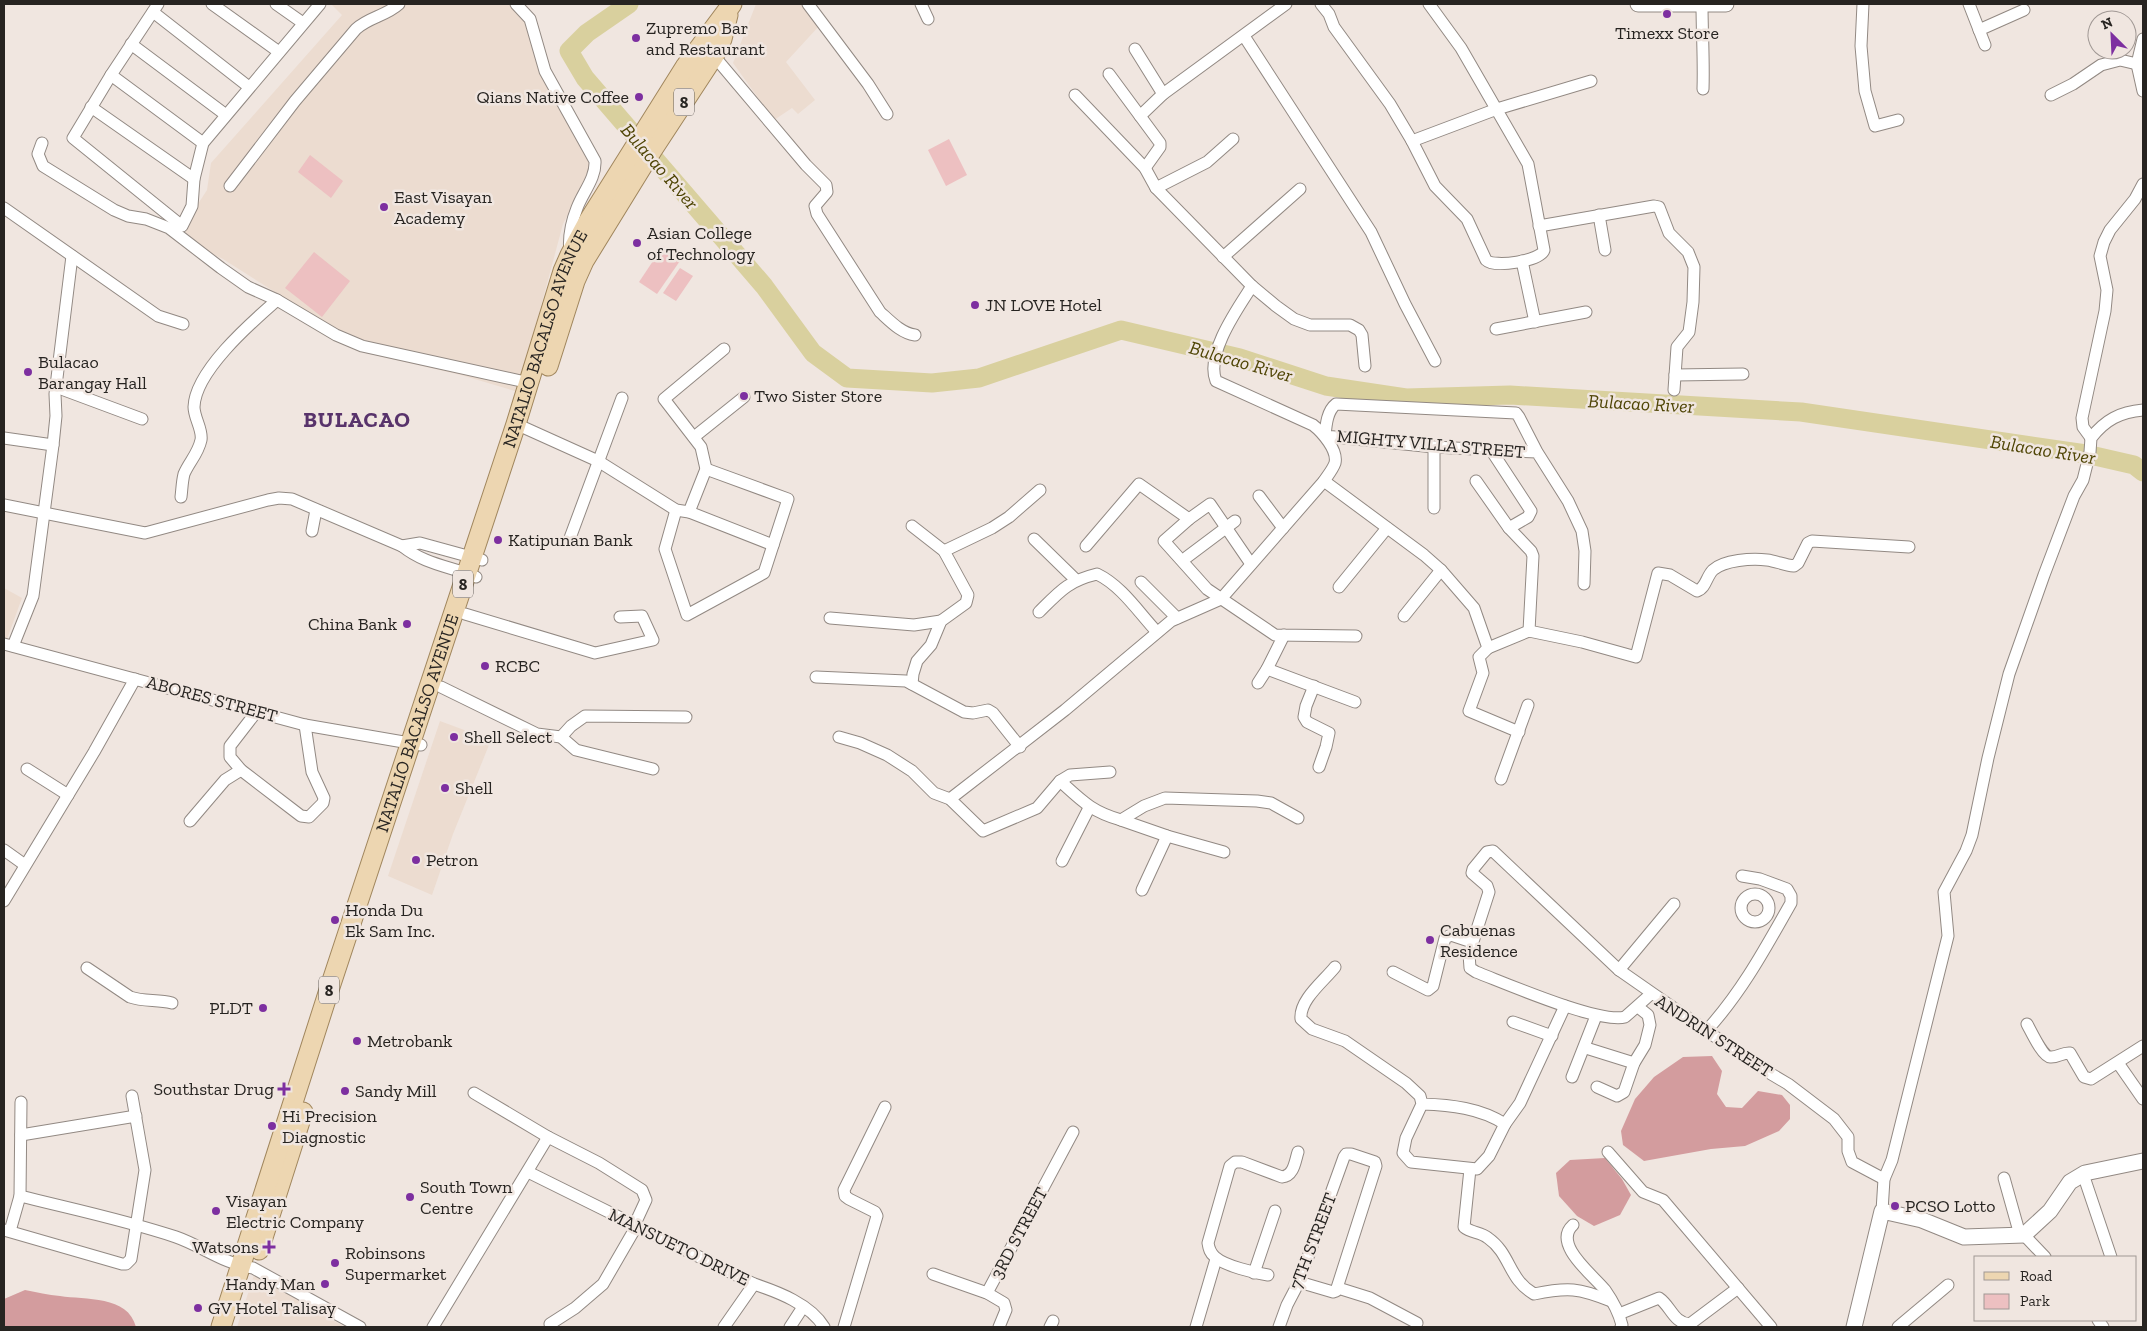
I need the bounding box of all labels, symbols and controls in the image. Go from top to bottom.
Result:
marker: Timexx Store [1661,8,1673,20]
north arrow [2087,10,2137,60]
text: N [2099,14,2116,34]
place label: Zupremo Bar and Restaurant [646,17,765,60]
place label: Timexx Store [1615,22,1719,44]
marker: Zupremo Bar and Restaurant [630,32,642,44]
place label: Qians Native Coffee [477,86,629,108]
road number: 8 [674,88,694,115]
marker: Qians Native Coffee [633,91,645,103]
water label: Bulacao River [616,119,703,214]
place label: East Visayan Academy [394,186,493,229]
marker: East Visayan Academy [378,201,390,213]
place label: Asian College of Technology [647,222,756,265]
street label: NATALIO BACALSO AVENUE [498,226,592,451]
marker: Asian College of Technology [631,237,643,249]
place label: JN LOVE Hotel [985,294,1102,316]
marker: JN LOVE Hotel [969,299,981,311]
water label: Bulacao River [1187,336,1296,387]
place label: Bulacao Barangay Hall [38,351,147,394]
marker: Bulacao Barangay Hall [22,366,34,378]
place label: Two Sister Store [754,385,882,407]
water label: Bulacao River [1587,389,1695,418]
marker: Two Sister Store [738,390,750,402]
district label: BULACAO [303,406,411,433]
street label: MIGHTY VILLA STREET [1336,425,1526,463]
water label: Bulacao River [1989,430,2098,469]
place label: Katipunan Bank [508,529,633,551]
marker: Katipunan Bank [492,534,504,546]
road number: 8 [453,570,473,598]
street label: NATALIO BACALSO AVENUE [371,611,464,835]
place label: China Bank [308,613,398,635]
marker: China Bank [401,618,413,630]
place label: RCBC [495,655,540,677]
marker: RCBC [479,660,491,672]
street label: ABORES STREET [144,671,280,727]
place label: Shell Select [464,726,552,748]
marker: Shell Select [448,731,460,743]
place label: Shell [455,777,493,799]
marker: Shell [439,782,451,794]
place label: Petron [426,849,479,871]
marker: Petron [410,854,422,866]
place label: Honda Du Ek Sam Inc. [345,899,435,942]
marker: Honda Du Ek Sam Inc. [329,914,341,926]
place label: Cabuenas Residence [1440,919,1518,962]
marker: Cabuenas Residence [1424,934,1436,946]
road number: 8 [319,976,339,1004]
street label: ANDRIN STREET [1651,990,1777,1082]
place label: PLDT [209,997,253,1019]
marker: PLDT [257,1002,269,1014]
place label: Metrobank [367,1030,453,1052]
marker: Metrobank [351,1035,363,1047]
place label: Southstar Drug [153,1078,274,1100]
place label: Sandy Mill [355,1080,437,1102]
marker: Southstar Drug [278,1083,290,1095]
marker: Sandy Mill [339,1085,351,1097]
place label: Hi Precision Diagnostic [282,1105,378,1148]
marker: Hi Precision Diagnostic [266,1120,278,1132]
place label: South Town Centre [420,1176,513,1219]
street label: 3RD STREET [986,1183,1052,1283]
place label: Visayan Electric Company [225,1190,365,1233]
street label: 7TH STREET [1285,1190,1341,1292]
marker: South Town Centre [404,1191,416,1203]
place label: PCSO Lotto [1905,1195,1995,1217]
marker: PCSO Lotto [1889,1200,1901,1212]
street label: MANSUETO DRIVE [605,1203,753,1291]
marker: Visayan Electric Company [210,1205,222,1217]
place label: Watsons [192,1236,259,1258]
marker: Watsons [263,1241,275,1253]
place label: Robinsons Supermarket [345,1242,447,1285]
legend [1974,1256,2137,1321]
marker: Robinsons Supermarket [329,1257,341,1269]
text: Road [2020,1267,2053,1285]
place label: Handy Man [225,1273,316,1295]
marker: Handy Man [319,1278,331,1290]
text: Park [2020,1292,2050,1310]
place label: GV Hotel Talisay [208,1297,337,1319]
marker: GV Hotel Talisay [192,1302,204,1314]

